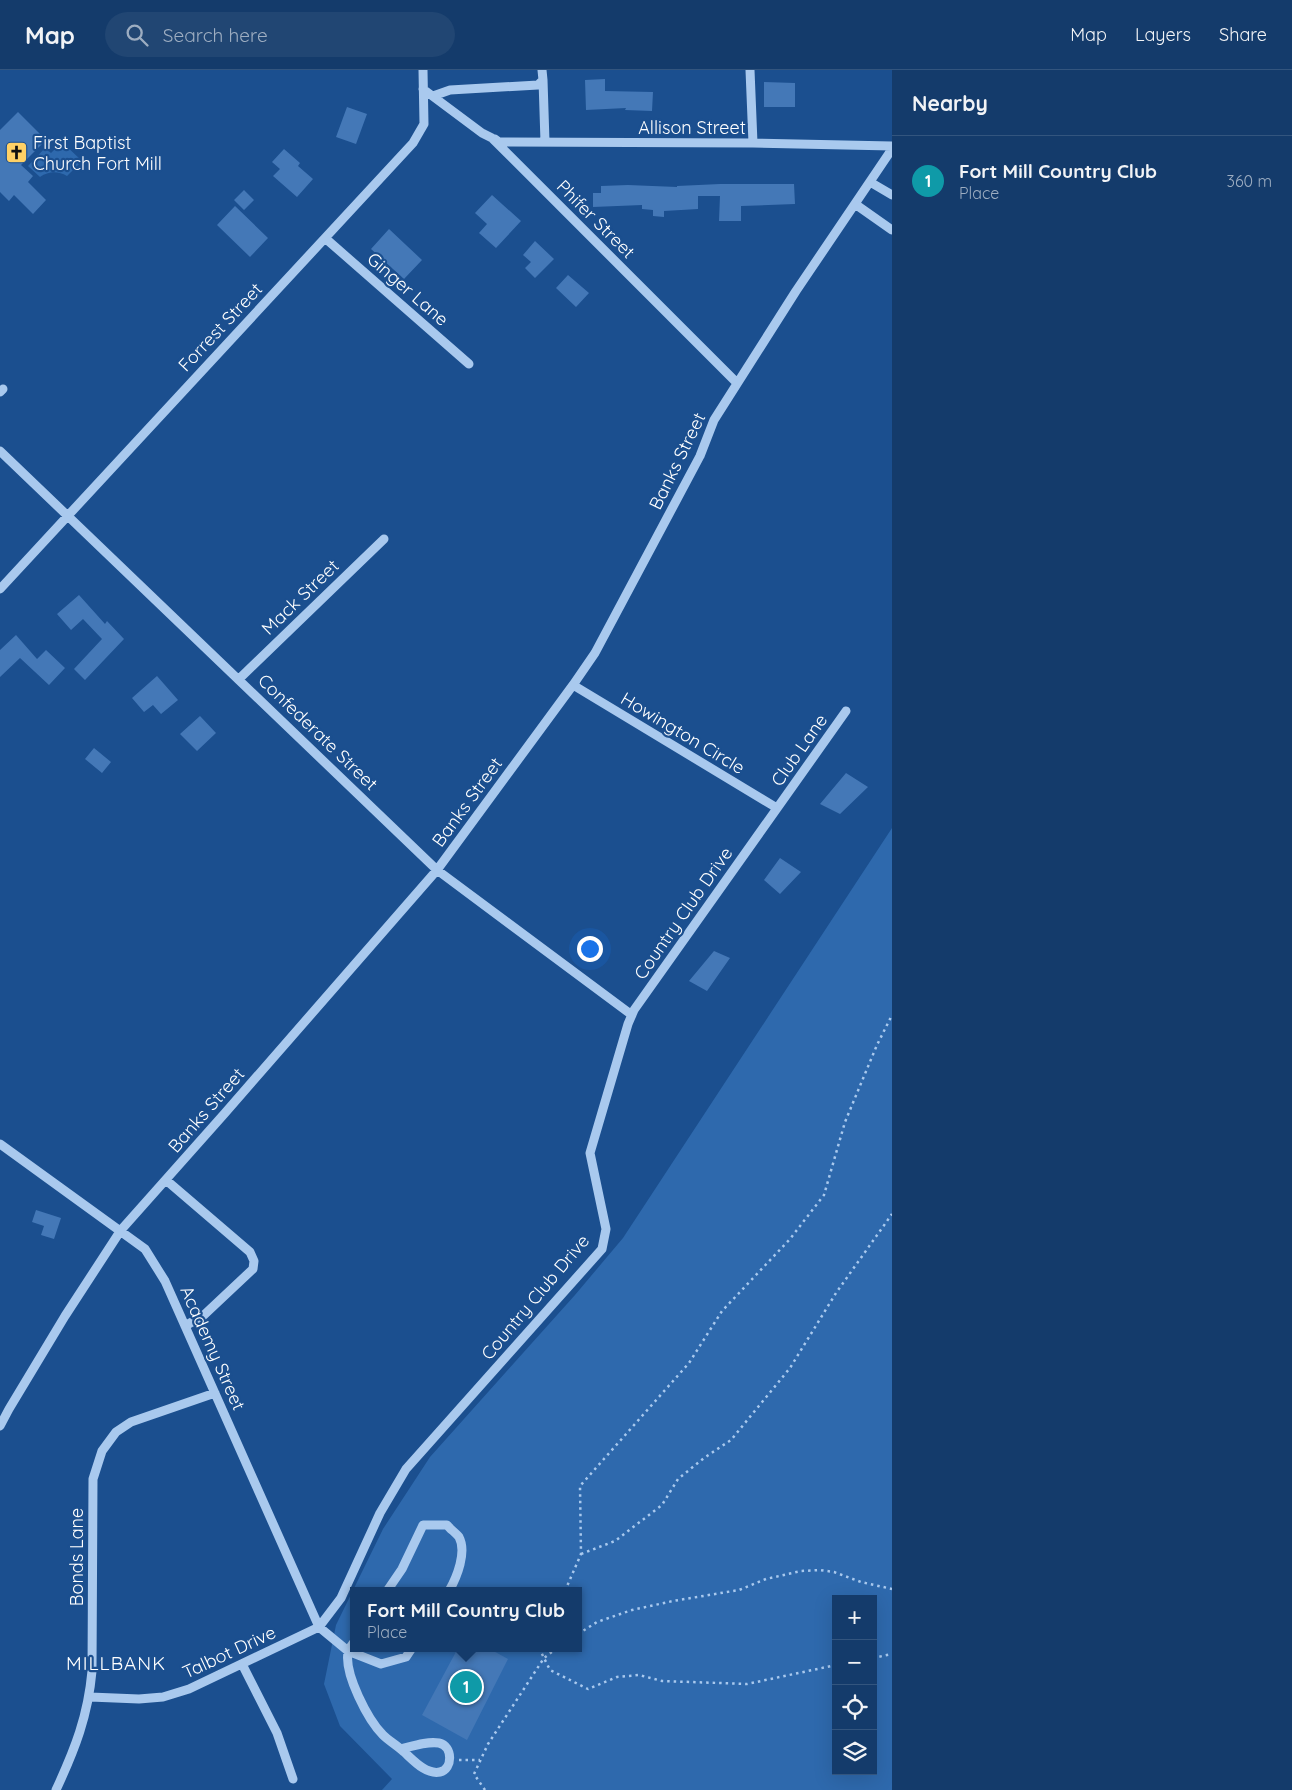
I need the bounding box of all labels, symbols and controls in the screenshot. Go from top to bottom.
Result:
search box [105,12,455,57]
text: Map [25,20,75,50]
icon: search [123,21,151,49]
text: Search here [163,23,268,47]
text: Map [1070,23,1107,46]
text: Layers [1135,23,1191,46]
text: Share [1219,23,1267,46]
text: Nearby [912,90,988,116]
street label: Allison Street [638,116,746,139]
place label: First Baptist Church Fort Mill [33,131,162,175]
church icon: First Baptist Church Fort Mill [5,140,29,164]
text: Fort Mill Country Club [959,159,1157,183]
text: 1 [925,171,931,191]
text: 360 m [1227,171,1272,191]
street label: Phifer Street [552,175,640,263]
text: Place [959,183,999,203]
street label: Ginger Lane [362,247,454,331]
street label: Forrest Street [173,278,267,376]
street label: Banks Street [644,409,710,513]
street label: Mack Street [256,554,344,640]
street label: Confederate Street [253,669,383,795]
street label: Howington Circle [617,687,749,779]
street label: Club Lane [766,709,832,791]
street label: Banks Street [427,753,507,851]
street label: Country Club Drive [629,842,737,984]
your location [577,936,603,962]
street label: Banks Street [163,1063,249,1157]
street label: Country Club Drive [476,1230,594,1364]
street label: Academy Street [175,1282,251,1414]
street label: Bonds Lane [65,1508,88,1606]
popup [350,1587,582,1652]
map controls [832,1595,877,1775]
button: + [832,1595,877,1640]
text: Fort Mill Country Club [367,1598,565,1622]
street label: Talbot Drive [179,1620,279,1684]
text: Place [367,1622,407,1642]
button: − [832,1640,877,1685]
district label: MILLBANK [66,1651,166,1675]
pin: 1 [450,1668,482,1706]
button: locate [832,1685,877,1730]
button: layers [832,1730,877,1775]

